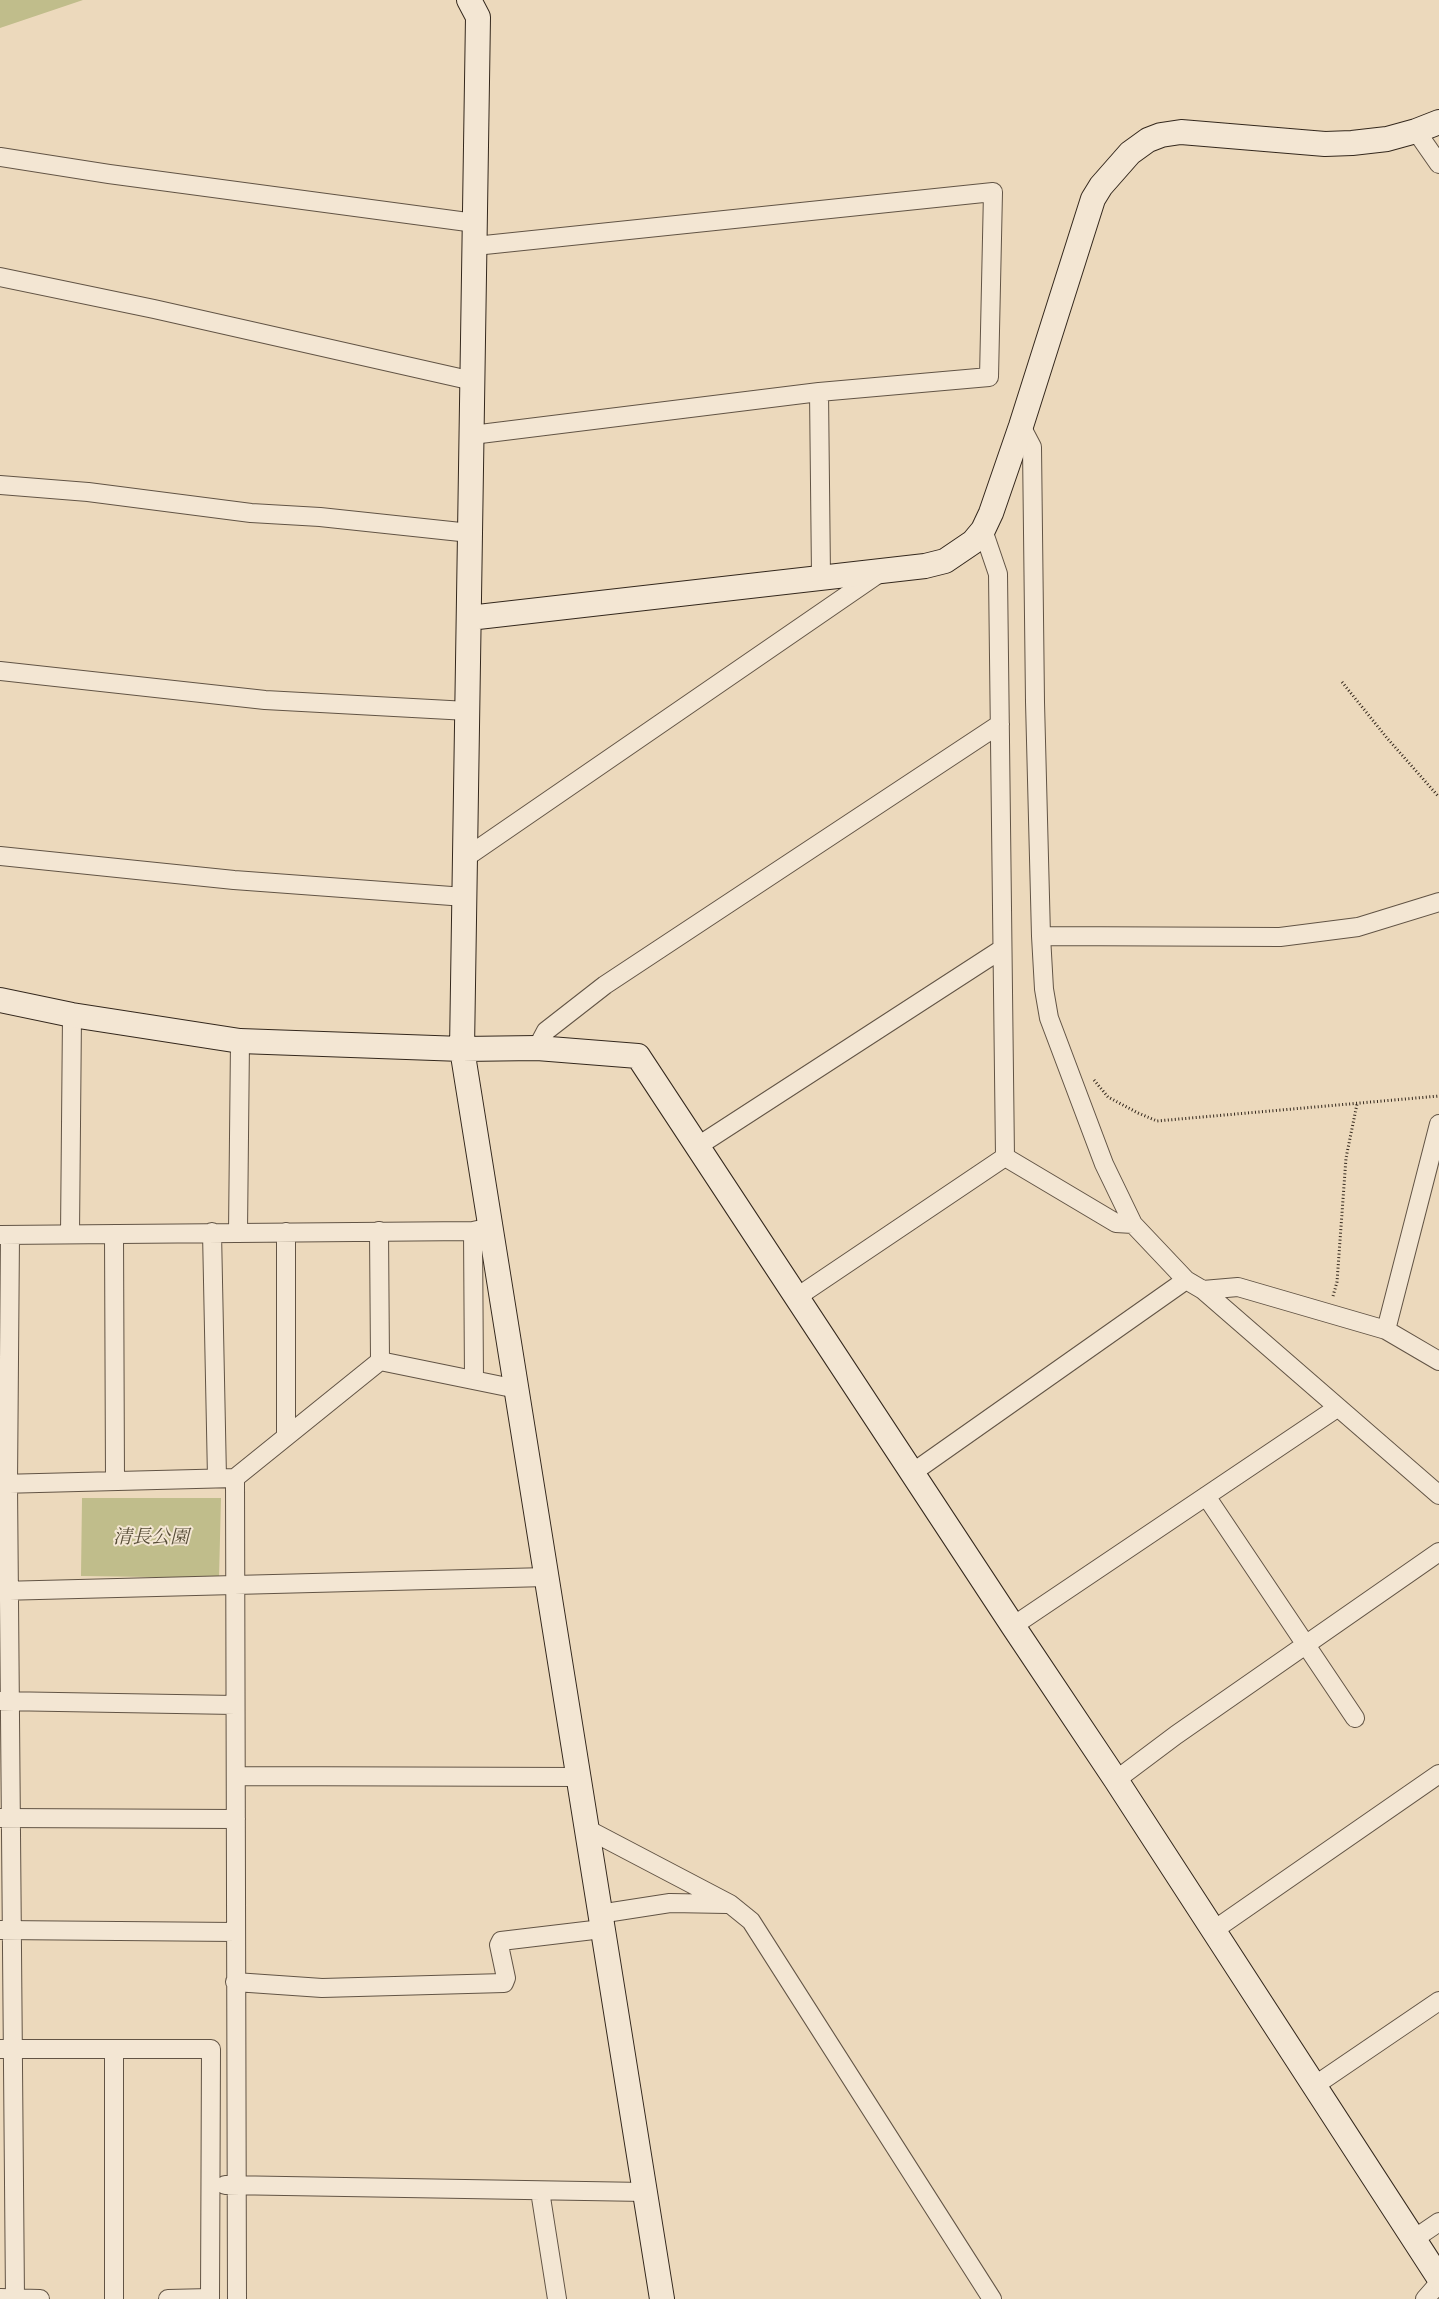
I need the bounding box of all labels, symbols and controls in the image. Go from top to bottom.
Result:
park label: 清長公園 [113,1527,189,1549]

